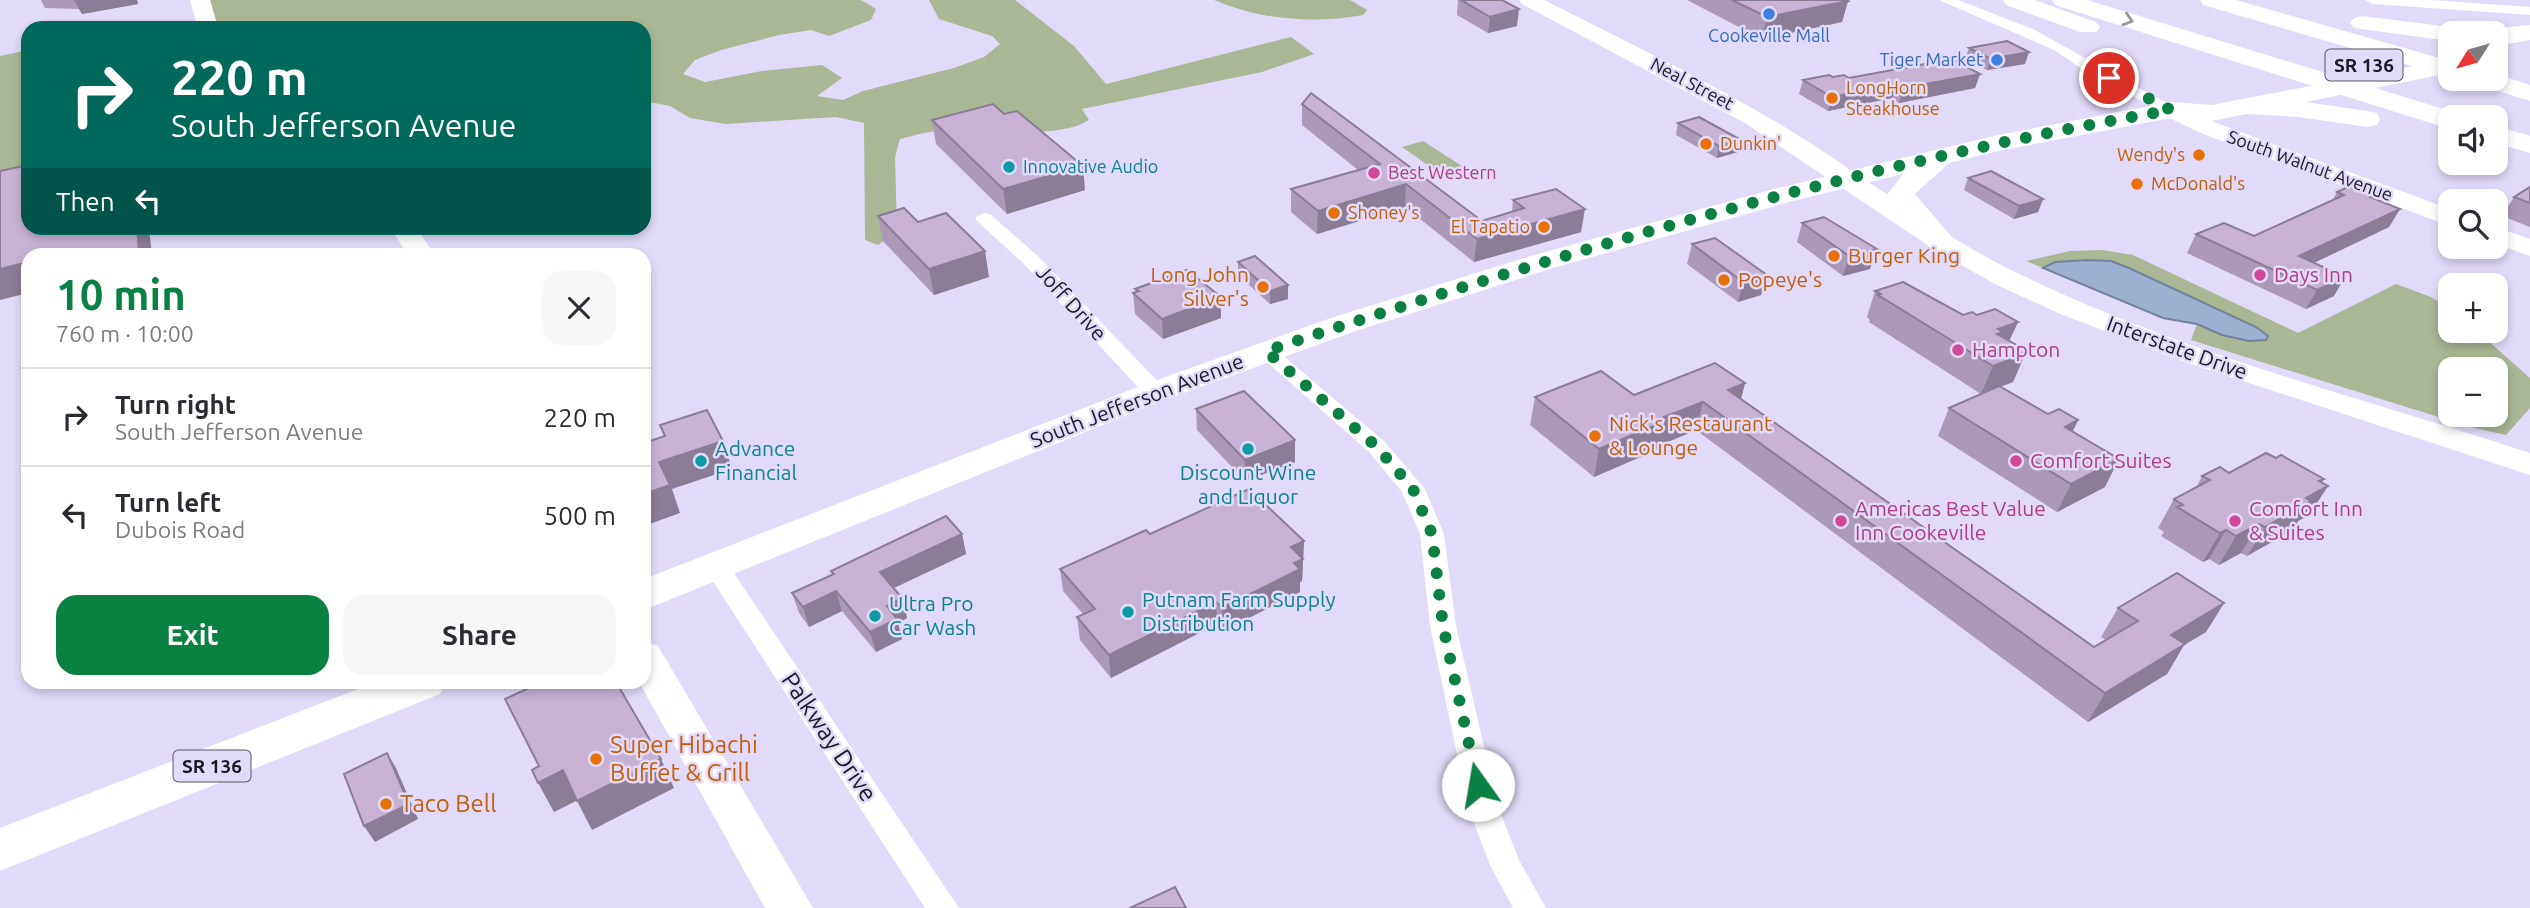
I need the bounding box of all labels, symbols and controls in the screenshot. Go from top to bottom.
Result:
marker: Cookeville Mall [1761,6,1777,22]
one-way arrow [2122,12,2134,26]
north arrow [2438,21,2508,91]
map controls [2438,21,2508,427]
place label: Cookeville Mall [1708,25,1830,45]
pin [2079,48,2139,108]
icon: right [56,49,147,140]
text: 220 m [171,49,308,104]
place label: Tiger Market [1879,49,1983,69]
road number: SR 136 [2326,50,2402,80]
marker: Tiger Market [1989,52,2005,68]
street label: Neal Street [1648,53,1737,113]
icon: arrive [2090,59,2128,97]
place label: LongHorn Steakhouse [1846,77,1940,118]
marker: LongHorn Steakhouse [1824,90,1840,106]
button: sound [2438,105,2508,175]
text: South Jefferson Avenue [171,107,517,143]
street label: South Walnut Avenue [2225,126,2396,204]
place label: Dunkin' [1720,133,1781,153]
marker: Dunkin' [1698,136,1714,152]
place label: Wendy's [2117,144,2185,164]
marker: Wendy's [2191,147,2207,163]
place label: Innovative Audio [1023,156,1158,176]
marker: Innovative Audio [1001,159,1017,175]
place label: Best Western [1388,162,1497,182]
marker: Best Western [1366,165,1382,181]
place label: McDonald's [2151,173,2245,193]
marker: McDonald's [2129,176,2145,192]
icon: left [129,182,167,220]
text: Then [56,187,115,216]
button: search [2438,189,2508,259]
place label: Shoney's [1348,202,1419,222]
marker: Shoney's [1326,205,1342,221]
place label: El Tapatio [1451,216,1530,236]
marker: El Tapatio [1536,219,1552,235]
place label: Burger King [1848,243,1960,267]
marker: Burger King [1826,248,1842,264]
street label: Joff Drive [1032,260,1112,345]
place label: Long John Silver's [1151,262,1249,310]
place label: Days Inn [2274,262,2353,286]
place label: Popeye's [1738,267,1822,291]
marker: Days Inn [2252,267,2268,283]
text: 10 min [56,271,186,318]
button: close [542,271,616,345]
marker: Popeye's [1716,272,1732,288]
button: + [2438,273,2508,343]
marker: Long John Silver's [1255,279,1271,295]
street label: Interstate Drive [2104,311,2251,384]
text: 760 m · 10:00 [56,321,194,346]
place label: Hampton [1972,337,2060,361]
marker: Hampton [1950,342,1966,358]
street label: South Jefferson Avenue [1026,348,1247,452]
button: − [2438,357,2508,427]
text: Turn right [115,390,236,419]
icon: right [56,398,94,436]
text: 220 m [544,403,616,432]
place label: Nick's Restaurant & Lounge [1609,411,1772,459]
text: South Jefferson Avenue [115,419,363,444]
marker: Nick's Restaurant & Lounge [1587,428,1603,444]
place label: Advance Financial [715,436,797,484]
marker: Discount Wine and Liquor [1240,441,1256,457]
place label: Comfort Suites [2030,448,2172,472]
marker: Advance Financial [693,453,709,469]
marker: Comfort Suites [2008,453,2024,469]
place label: Discount Wine and Liquor [1180,460,1316,508]
text: Turn left [115,488,221,517]
icon: left [56,496,94,534]
place label: Americas Best Value Inn Cookeville [1855,496,2046,544]
place label: Comfort Inn & Suites [2249,496,2363,544]
text: 500 m [544,501,616,530]
marker: Americas Best Value Inn Cookeville [1833,513,1849,529]
marker: Comfort Inn & Suites [2227,513,2243,529]
text: Dubois Road [115,517,245,542]
place label: Putnam Farm Supply Distribution [1142,587,1336,635]
place label: Ultra Pro Car Wash [889,591,976,639]
button: Exit [56,595,329,675]
button: Share [343,595,616,675]
marker: Putnam Farm Supply Distribution [1120,604,1136,620]
marker: Ultra Pro Car Wash [867,608,883,624]
street label: Palkway Drive [776,667,882,806]
place label: Super Hibachi Buffet & Grill [610,731,758,786]
position arrow [1441,748,1515,822]
road number: SR 136 [174,750,250,782]
marker: Super Hibachi Buffet & Grill [588,751,604,767]
place label: Taco Bell [400,790,496,817]
marker: Taco Bell [378,796,394,812]

